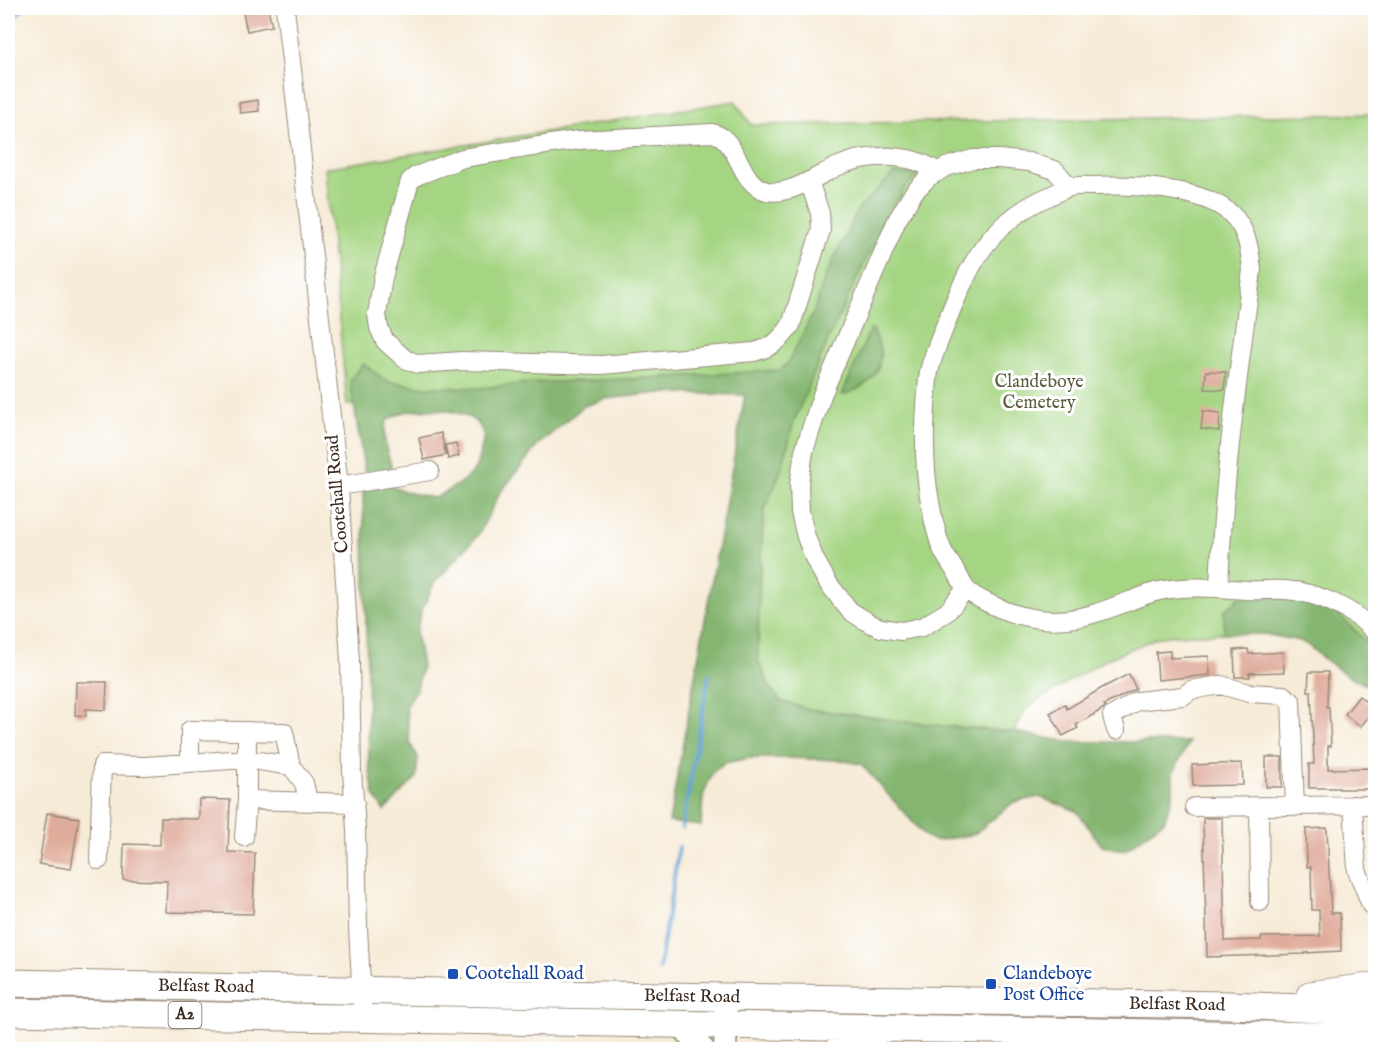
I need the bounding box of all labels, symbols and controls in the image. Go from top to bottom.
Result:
park label: Clandeboye Cemetery [994,371,1084,415]
street label: Cootehall Road [321,434,355,554]
place label: Cootehall Road [465,963,584,986]
place label: Clandeboye Post Office [1003,963,1092,1007]
marker: Cootehall Road [446,967,460,981]
street label: Belfast Road [158,975,255,999]
marker: Clandeboye Post Office [984,977,998,991]
street label: Belfast Road [644,985,741,1009]
street label: Belfast Road [1129,993,1226,1017]
road number: A2 [168,1002,201,1028]

